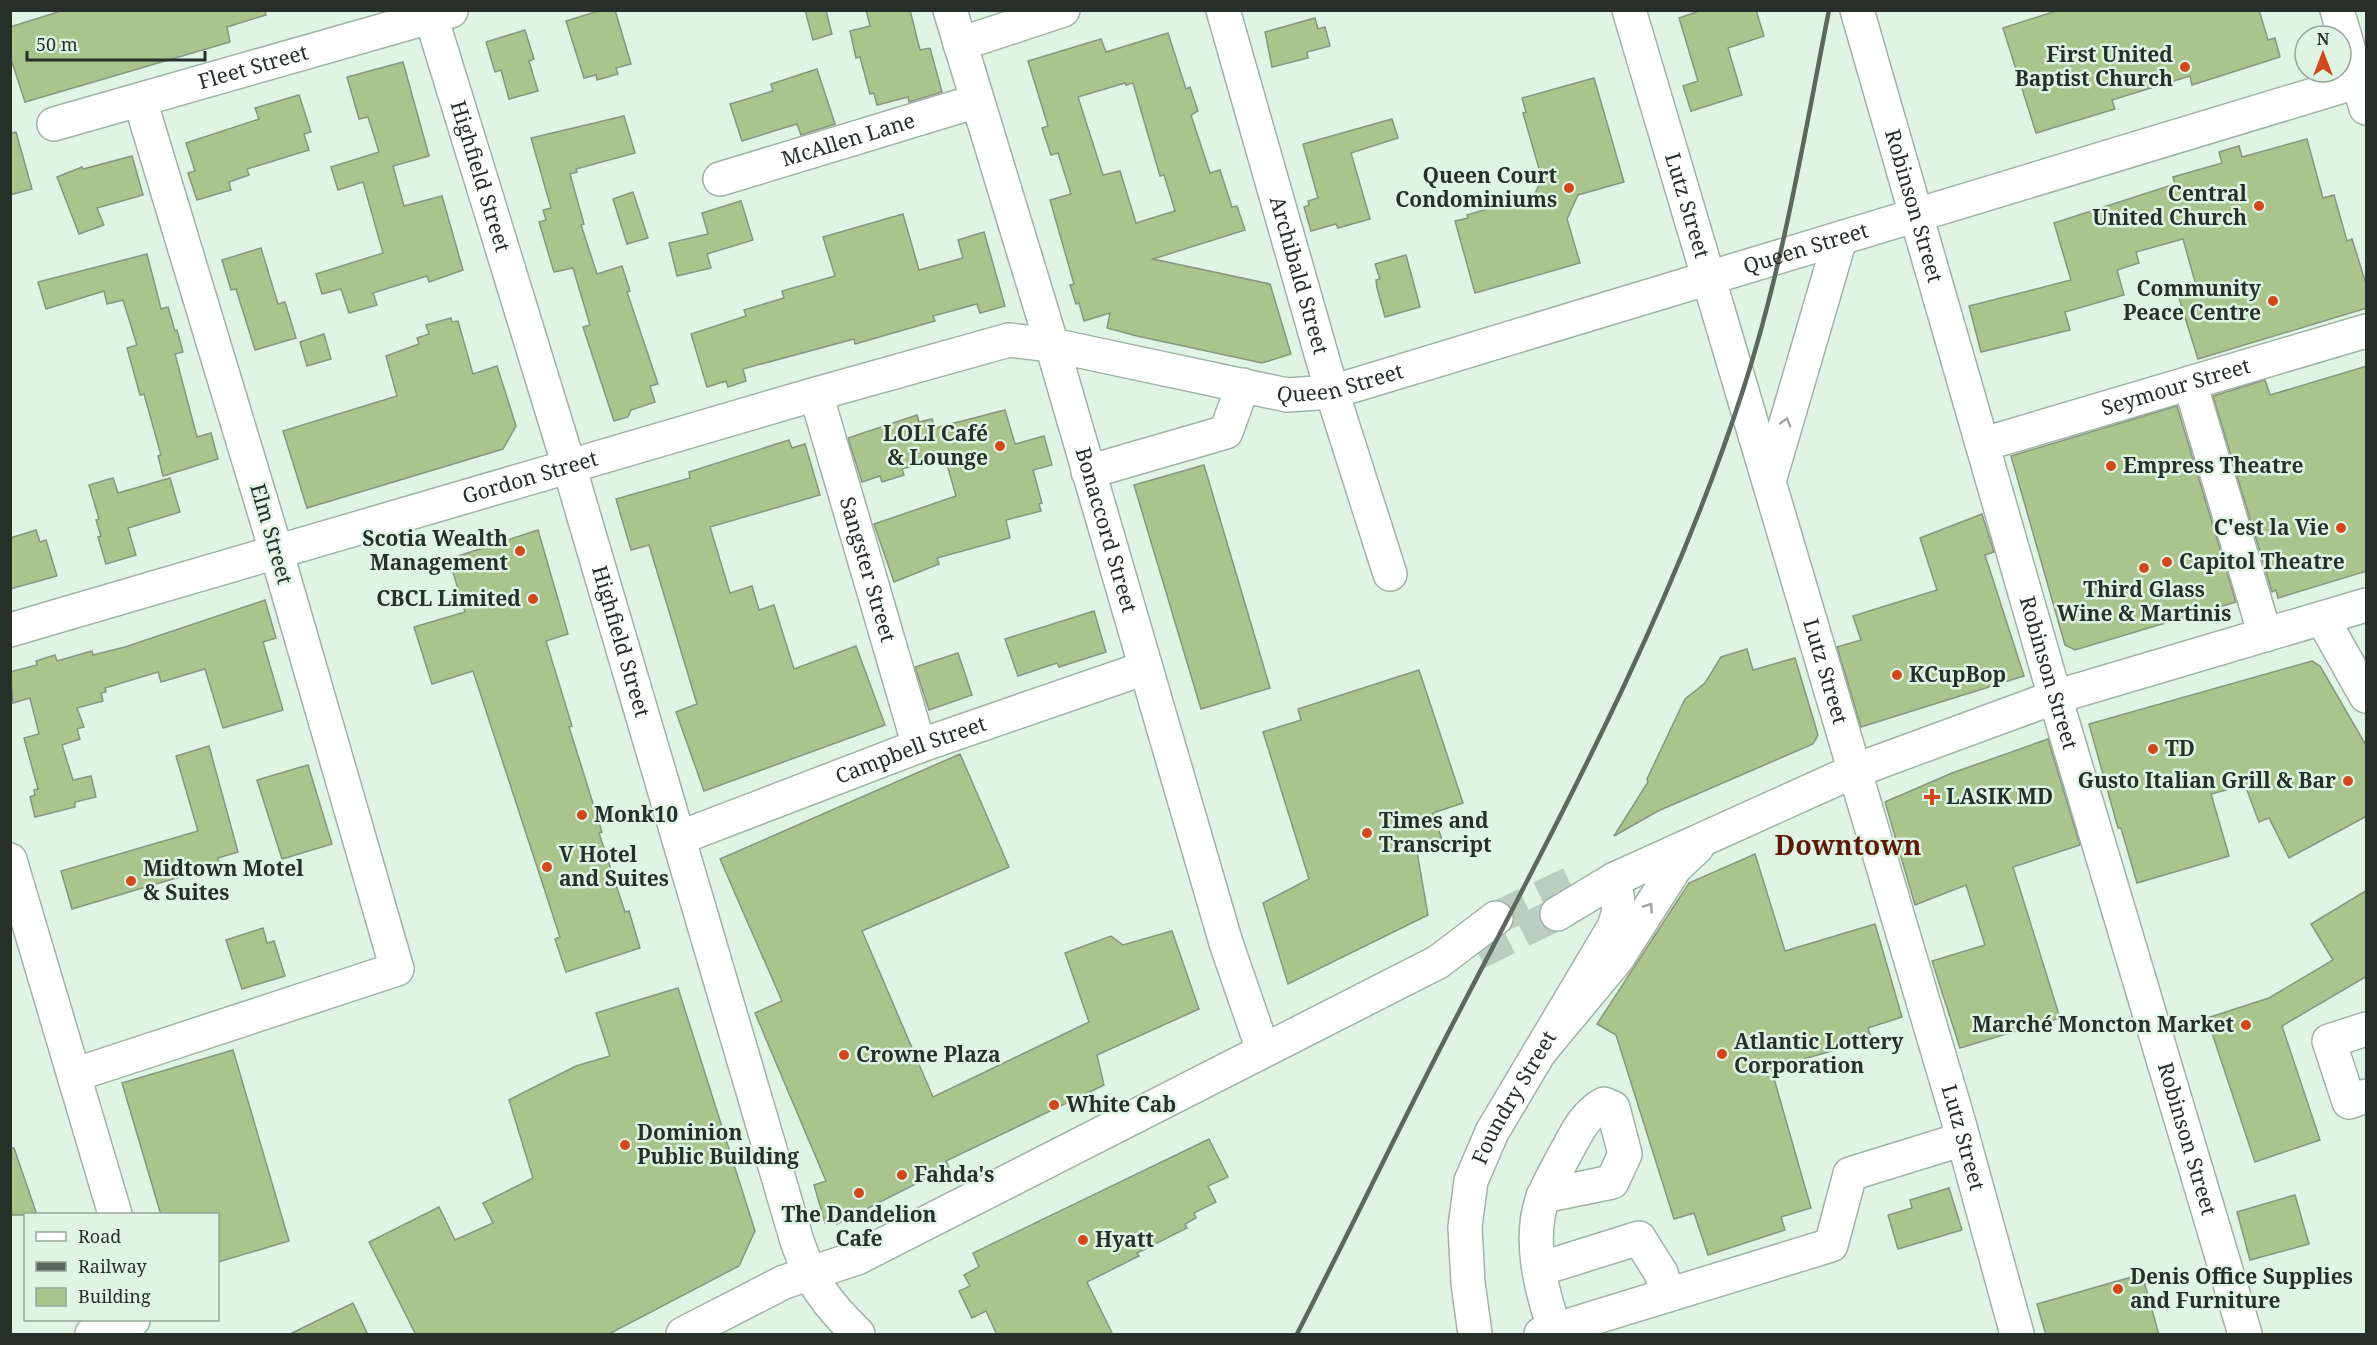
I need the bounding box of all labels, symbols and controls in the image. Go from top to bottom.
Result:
scale bar [27,24,206,62]
north arrow [2293,24,2353,84]
text: N [2317,28,2330,50]
text: 50 m [36,32,78,56]
street label: Fleet Street [195,37,311,95]
place label: First United Baptist Church [2015,40,2173,92]
marker: First United Baptist Church [2178,60,2192,74]
street label: Highfield Street [445,97,517,255]
street label: McAllen Lane [778,106,918,173]
street label: Robinson Street [1879,126,1950,286]
street label: Lutz Street [1659,149,1717,261]
place label: Queen Court Condominiums [1395,161,1557,213]
place label: Central United Church [2092,179,2248,231]
marker: Queen Court Condominiums [1562,181,1576,195]
street label: Archibald Street [1264,193,1336,358]
marker: Central United Church [2252,199,2266,213]
street label: Queen Street [1740,215,1871,280]
place label: Community Peace Centre [2123,274,2262,326]
marker: Community Peace Centre [2266,294,2280,308]
street label: Seymour Street [2098,351,2253,422]
street label: Queen Street [1274,356,1406,409]
one-way arrow [1779,417,1791,428]
place label: LOLI Café & Lounge [883,419,988,471]
marker: LOLI Café & Lounge [993,439,1007,453]
street label: Gordon Street [459,444,601,510]
street label: Bonaccord Street [1070,444,1144,616]
place label: Empress Theatre [2123,451,2303,479]
marker: Empress Theatre [2104,459,2118,473]
street label: Elm Street [244,480,300,587]
street label: Sangster Street [834,493,903,645]
place label: C'est la Vie [2214,513,2329,541]
marker: C'est la Vie [2334,521,2348,535]
place label: Scotia Wealth Management [362,524,508,576]
marker: Scotia Wealth Management [513,544,527,558]
place label: Capitol Theatre [2179,547,2345,575]
marker: Capitol Theatre [2160,555,2174,569]
marker: Third Glass Wine & Martinis [2137,561,2151,575]
street label: Highfield Street [586,562,657,720]
place label: Third Glass Wine & Martinis [2057,575,2231,627]
place label: CBCL Limited [376,584,521,612]
marker: CBCL Limited [526,592,540,606]
street label: Robinson Street [2014,593,2085,753]
street label: Lutz Street [1797,615,1855,727]
place label: KCupBop [1909,660,2006,688]
marker: KCupBop [1890,668,1904,682]
street label: Campbell Street [831,709,990,790]
place label: TD [2165,734,2195,762]
marker: TD [2146,742,2160,756]
place label: Gusto Italian Grill & Bar [2078,766,2336,794]
marker: Gusto Italian Grill & Bar [2341,774,2355,788]
place label: LASIK MD [1946,782,2053,810]
marker: LASIK MD [1923,788,1941,806]
place label: Monk10 [594,800,678,828]
place label: Times and Transcript [1379,806,1492,858]
marker: Monk10 [575,808,589,822]
marker: Times and Transcript [1360,826,1374,840]
district label: Downtown [1774,826,1922,863]
place label: V Hotel and Suites [559,840,669,892]
place label: Midtown Motel & Suites [143,854,304,906]
marker: V Hotel and Suites [540,860,554,874]
marker: Midtown Motel & Suites [124,874,138,888]
one-way arrow [1642,903,1653,914]
place label: Marché Moncton Market [1972,1010,2234,1038]
marker: Marché Moncton Market [2239,1018,2253,1032]
street label: Foundry Street [1465,1025,1562,1168]
place label: Atlantic Lottery Corporation [1734,1027,1904,1079]
place label: Crowne Plaza [856,1040,1000,1068]
marker: Atlantic Lottery Corporation [1715,1047,1729,1061]
marker: Crowne Plaza [837,1048,851,1062]
street label: Robinson Street [2152,1059,2224,1218]
street label: Lutz Street [1935,1081,1992,1193]
place label: White Cab [1066,1090,1176,1118]
marker: White Cab [1047,1098,1061,1112]
place label: Dominion Public Building [637,1118,799,1170]
marker: Dominion Public Building [618,1138,632,1152]
place label: Fahda's [914,1160,994,1188]
marker: Fahda's [895,1168,909,1182]
marker: The Dandelion Cafe [852,1186,866,1200]
place label: The Dandelion Cafe [781,1200,937,1252]
legend [24,1213,219,1321]
text: Road [78,1224,121,1248]
place label: Hyatt [1095,1225,1154,1253]
marker: Hyatt [1076,1233,1090,1247]
text: Railway [78,1254,148,1278]
place label: Denis Office Supplies and Furniture [2130,1262,2353,1314]
marker: Denis Office Supplies and Furniture [2111,1282,2125,1296]
text: Building [78,1284,151,1308]

